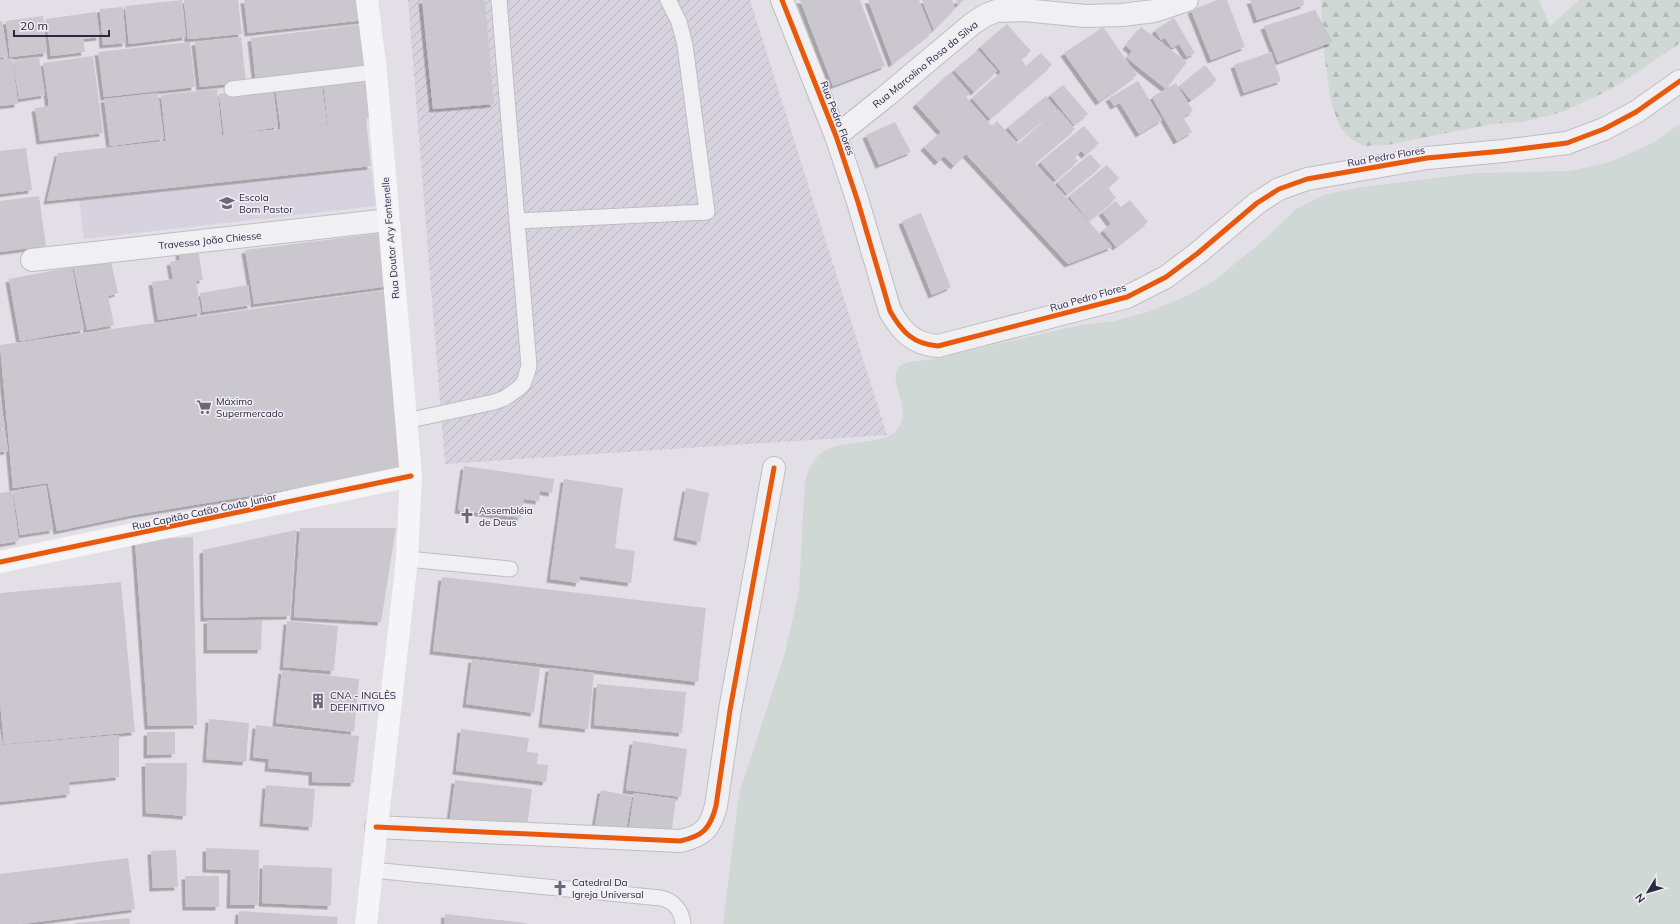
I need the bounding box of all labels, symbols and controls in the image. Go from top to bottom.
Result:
scale bar [14,12,109,38]
text: 20 m [20,18,48,33]
street label: Rua Marcolino Rosa da Silva [870,18,981,111]
street label: Rua Pedro Flores [817,79,858,157]
street label: Rua Pedro Flores [1346,143,1426,170]
street label: Rua Doutor Ary Fontenelle [379,176,402,299]
place label: Escola Bom Pastor [239,191,293,216]
school or university icon: Escola Bom Pastor [218,194,236,212]
street label: Travessa João Chiesse [158,229,262,252]
street label: Rua Pedro Flores [1049,280,1128,315]
place label: Máximo Supermercado [216,395,284,420]
supermarket icon: Máximo Supermercado [195,398,213,416]
street label: Rua Capitão Catão Couto Junior [131,490,278,533]
place label: Assembléia de Deus [479,504,533,529]
church icon: Assembléia de Deus [458,507,476,525]
place label: CNA - INGLÊS DEFINITIVO [330,689,396,714]
building icon: CNA - INGLÊS DEFINITIVO [309,692,327,710]
north arrow [1628,872,1668,912]
place label: Catedral Da Igreja Universal [572,876,644,901]
church icon: Catedral Da Igreja Universal [551,879,569,897]
text: N [1632,891,1648,906]

